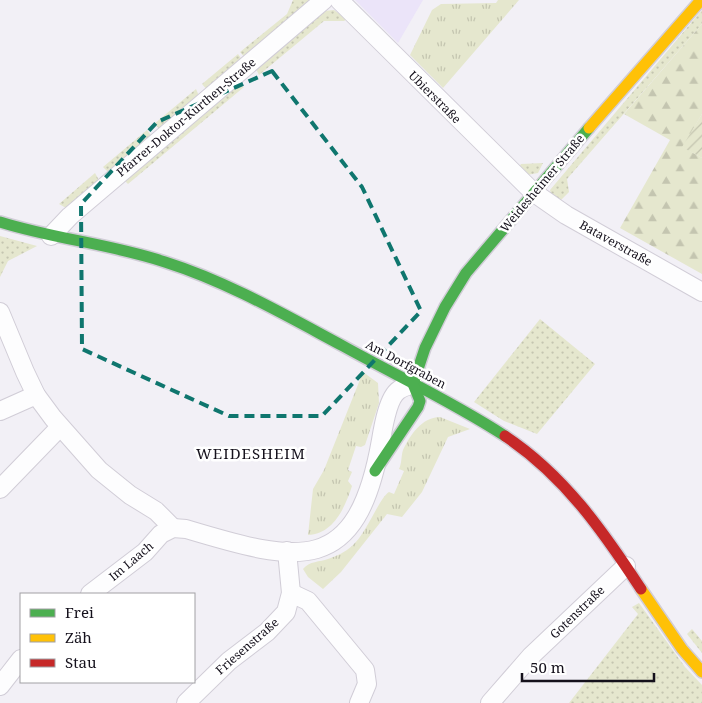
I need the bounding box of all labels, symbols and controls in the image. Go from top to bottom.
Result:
street label: Pfarrer-Doktor-Kurthen-Straße [113,54,259,180]
street label: Ubierstraße [405,67,465,127]
street label: Weidesheimer Straße [496,130,588,236]
street label: Bataverstraße [577,216,655,270]
street label: Am Dorfgraben [363,336,449,392]
district label: WEIDESHEIM [196,443,306,463]
street label: Im Laach [105,537,157,585]
street label: Gotenstraße [546,582,608,642]
legend [20,593,195,683]
text: Frei [65,602,94,622]
street label: Friesenstraße [212,614,282,678]
text: Zäh [65,627,92,647]
scale bar [522,650,654,682]
text: Stau [65,652,97,672]
text: 50 m [530,657,565,677]

